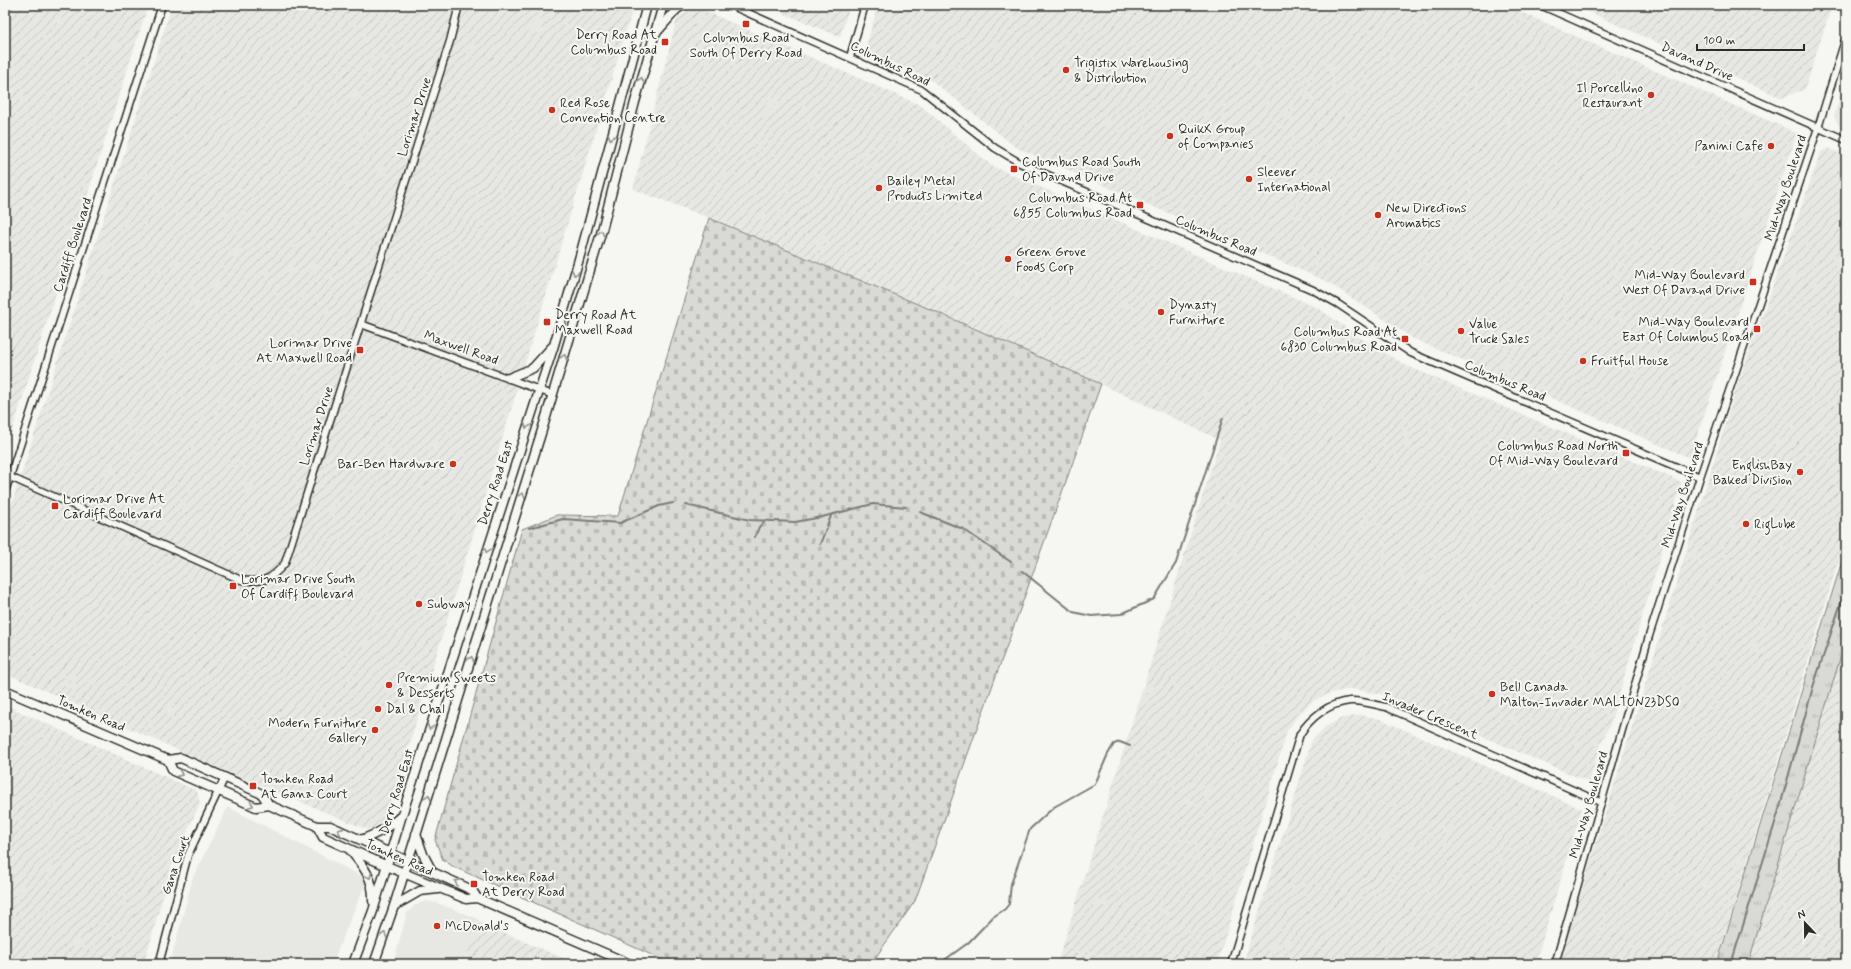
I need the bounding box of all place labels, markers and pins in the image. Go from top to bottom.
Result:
marker: Columbus Road South Of Derry Road [741,19,751,29]
place label: Derry Road At Columbus Road [570,27,657,59]
place label: Columbus Road South Of Derry Road [690,30,802,62]
marker: Derry Road At Columbus Road [660,37,670,47]
place label: Trigistix Warehousing & Distribution [1074,55,1189,87]
marker: Trigistix Warehousing & Distribution [1061,65,1071,75]
place label: Il Porcellino Restaurant [1577,80,1643,112]
marker: Il Porcellino Restaurant [1646,90,1656,100]
place label: Red Rose Convention Centre [560,95,666,127]
marker: Red Rose Convention Centre [547,105,557,115]
place label: QuikX Group of Companies [1178,121,1253,153]
marker: QuikX Group of Companies [1165,131,1175,141]
place label: Panini Cafe [1694,138,1763,155]
marker: Panini Cafe [1766,141,1776,151]
place label: Columbus Road South Of Davand Drive [1022,154,1141,186]
marker: Columbus Road South Of Davand Drive [1009,164,1019,174]
place label: Sleever International [1257,164,1331,196]
place label: Bailey Metal Products Limited [887,173,982,205]
marker: Sleever International [1244,174,1254,184]
marker: Bailey Metal Products Limited [874,183,884,193]
place label: Columbus Road At 6855 Columbus Road [1013,190,1132,222]
marker: Columbus Road At 6855 Columbus Road [1135,200,1145,210]
place label: New Directions Aromatics [1386,200,1467,232]
marker: New Directions Aromatics [1373,210,1383,220]
place label: Green Grove Foods Corp [1016,244,1086,276]
marker: Green Grove Foods Corp [1003,254,1013,264]
place label: Mid-Way Boulevard West Of Davand Drive [1623,267,1745,299]
marker: Mid-Way Boulevard West Of Davand Drive [1748,277,1758,287]
place label: Dynasty Furniture [1169,297,1225,329]
place label: Derry Road At Maxwell Road [555,307,637,339]
marker: Dynasty Furniture [1156,307,1166,317]
place label: Mid-Way Boulevard East Of Columbus Road [1622,314,1749,346]
place label: Value Truck Sales [1469,316,1529,348]
marker: Derry Road At Maxwell Road [542,317,552,327]
place label: Columbus Road At 6830 Columbus Road [1281,324,1397,356]
marker: Mid-Way Boulevard East Of Columbus Road [1752,324,1762,334]
marker: Value Truck Sales [1456,326,1466,336]
marker: Columbus Road At 6830 Columbus Road [1400,334,1410,344]
place label: Lorimar Drive At Maxwell Road [256,335,352,367]
marker: Lorimar Drive At Maxwell Road [355,345,365,355]
place label: Fruitful House [1591,353,1669,370]
marker: Fruitful House [1578,356,1588,366]
place label: Columbus Road North Of Mid-Way Boulevard [1489,438,1618,470]
marker: Columbus Road North Of Mid-Way Boulevard [1621,448,1631,458]
place label: Bar-Ben Hardware [337,456,445,473]
place label: EnglishBay Baked Division [1713,457,1792,489]
marker: Bar-Ben Hardware [448,459,458,469]
marker: EnglishBay Baked Division [1795,467,1805,477]
place label: Lorimar Drive At Cardiff Boulevard [63,491,165,523]
marker: Lorimar Drive At Cardiff Boulevard [50,501,60,511]
place label: RigLube [1754,516,1796,535]
marker: RigLube [1741,519,1751,529]
place label: Lorimar Drive South Of Cardiff Boulevard [241,571,355,603]
marker: Lorimar Drive South Of Cardiff Boulevard [228,581,238,591]
place label: Subway [427,596,471,613]
marker: Subway [414,599,424,609]
place label: Premium Sweets & Desserts [397,670,496,702]
place label: Bell Canada Malton-Invader MALTON23DS0 [1500,679,1680,711]
marker: Premium Sweets & Desserts [384,680,394,690]
marker: Bell Canada Malton-Invader MALTON23DS0 [1487,689,1497,699]
place label: Dal & Chal [386,701,445,718]
marker: Dal & Chal [373,704,383,714]
place label: Modern Furniture Gallery [268,715,367,747]
marker: Modern Furniture Gallery [370,725,380,735]
place label: Tomken Road At Gana Court [261,771,348,803]
marker: Tomken Road At Gana Court [248,781,258,791]
place label: Tomken Road At Derry Road [482,869,565,901]
marker: Tomken Road At Derry Road [469,879,479,889]
place label: McDonald's [445,918,509,935]
marker: McDonald's [432,921,442,931]

